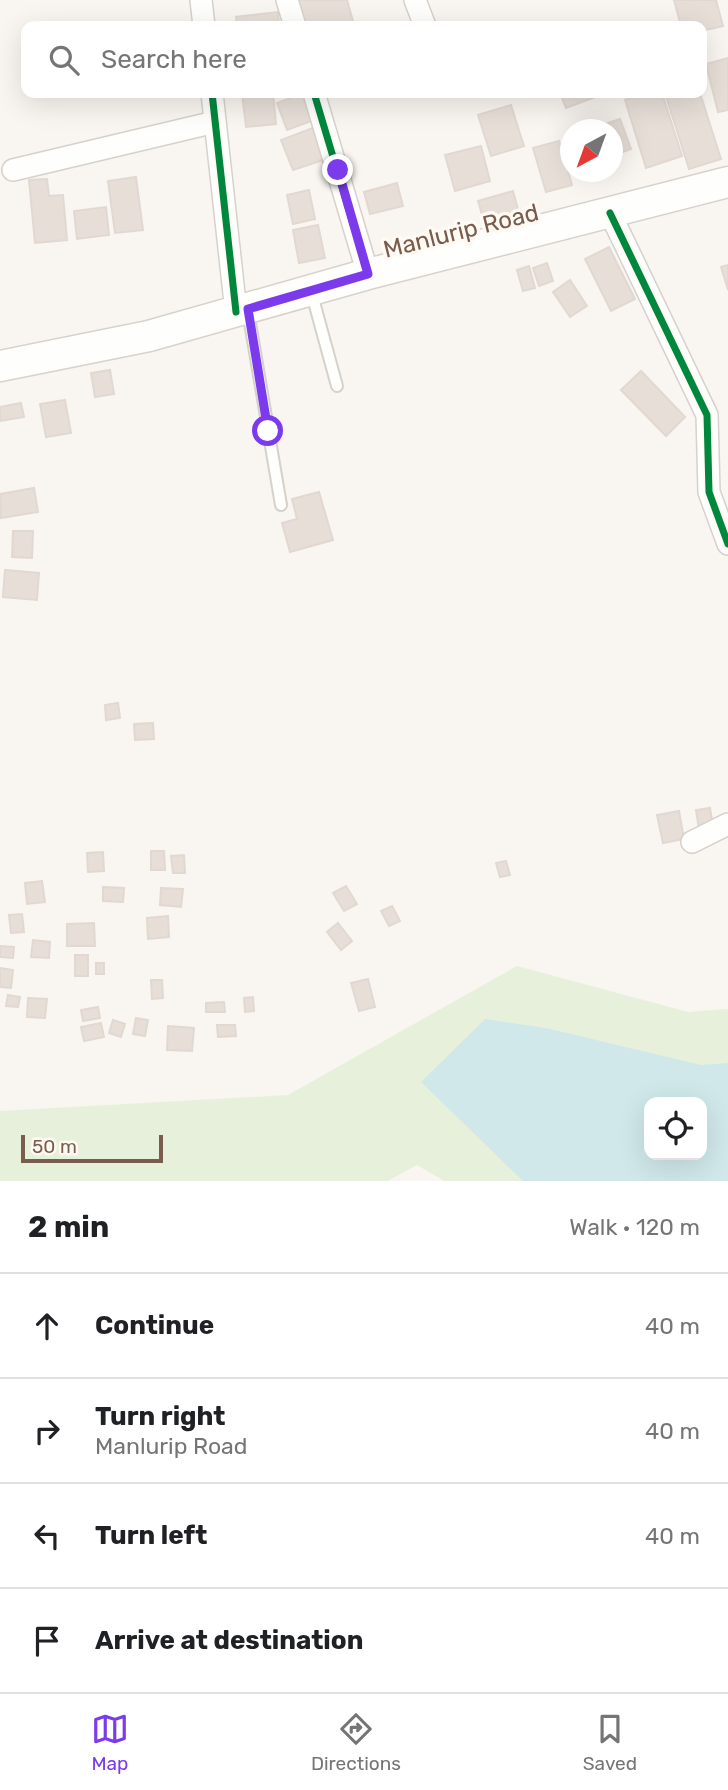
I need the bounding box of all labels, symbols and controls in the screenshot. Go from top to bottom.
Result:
search box [21,21,707,98]
icon: search [45,41,83,79]
text: Search here [101,44,247,75]
north arrow [560,119,623,182]
route end [322,154,353,185]
street label: Manlurip Road [380,198,542,264]
route start [252,415,283,446]
map controls [644,1097,707,1160]
button: locate [644,1097,707,1160]
scale bar [21,1132,163,1164]
text: 50 m [32,1135,77,1158]
text: 2 min [28,1209,109,1245]
text: Walk · 120 m [569,1213,700,1241]
icon: ahead [28,1307,66,1345]
text: Continue [95,1310,214,1341]
text: 40 m [645,1312,700,1340]
text: Turn right [95,1401,225,1432]
icon: right [28,1412,66,1450]
text: 40 m [645,1417,700,1445]
text: Manlurip Road [95,1432,248,1460]
icon: left [28,1517,66,1555]
text: Turn left [95,1520,207,1551]
text: 40 m [645,1522,700,1550]
icon: arrive [28,1622,66,1660]
text: Arrive at destination [95,1625,363,1656]
tab: Map [91,1710,129,1775]
tab: Directions [311,1710,401,1775]
tab: Saved [583,1710,637,1775]

